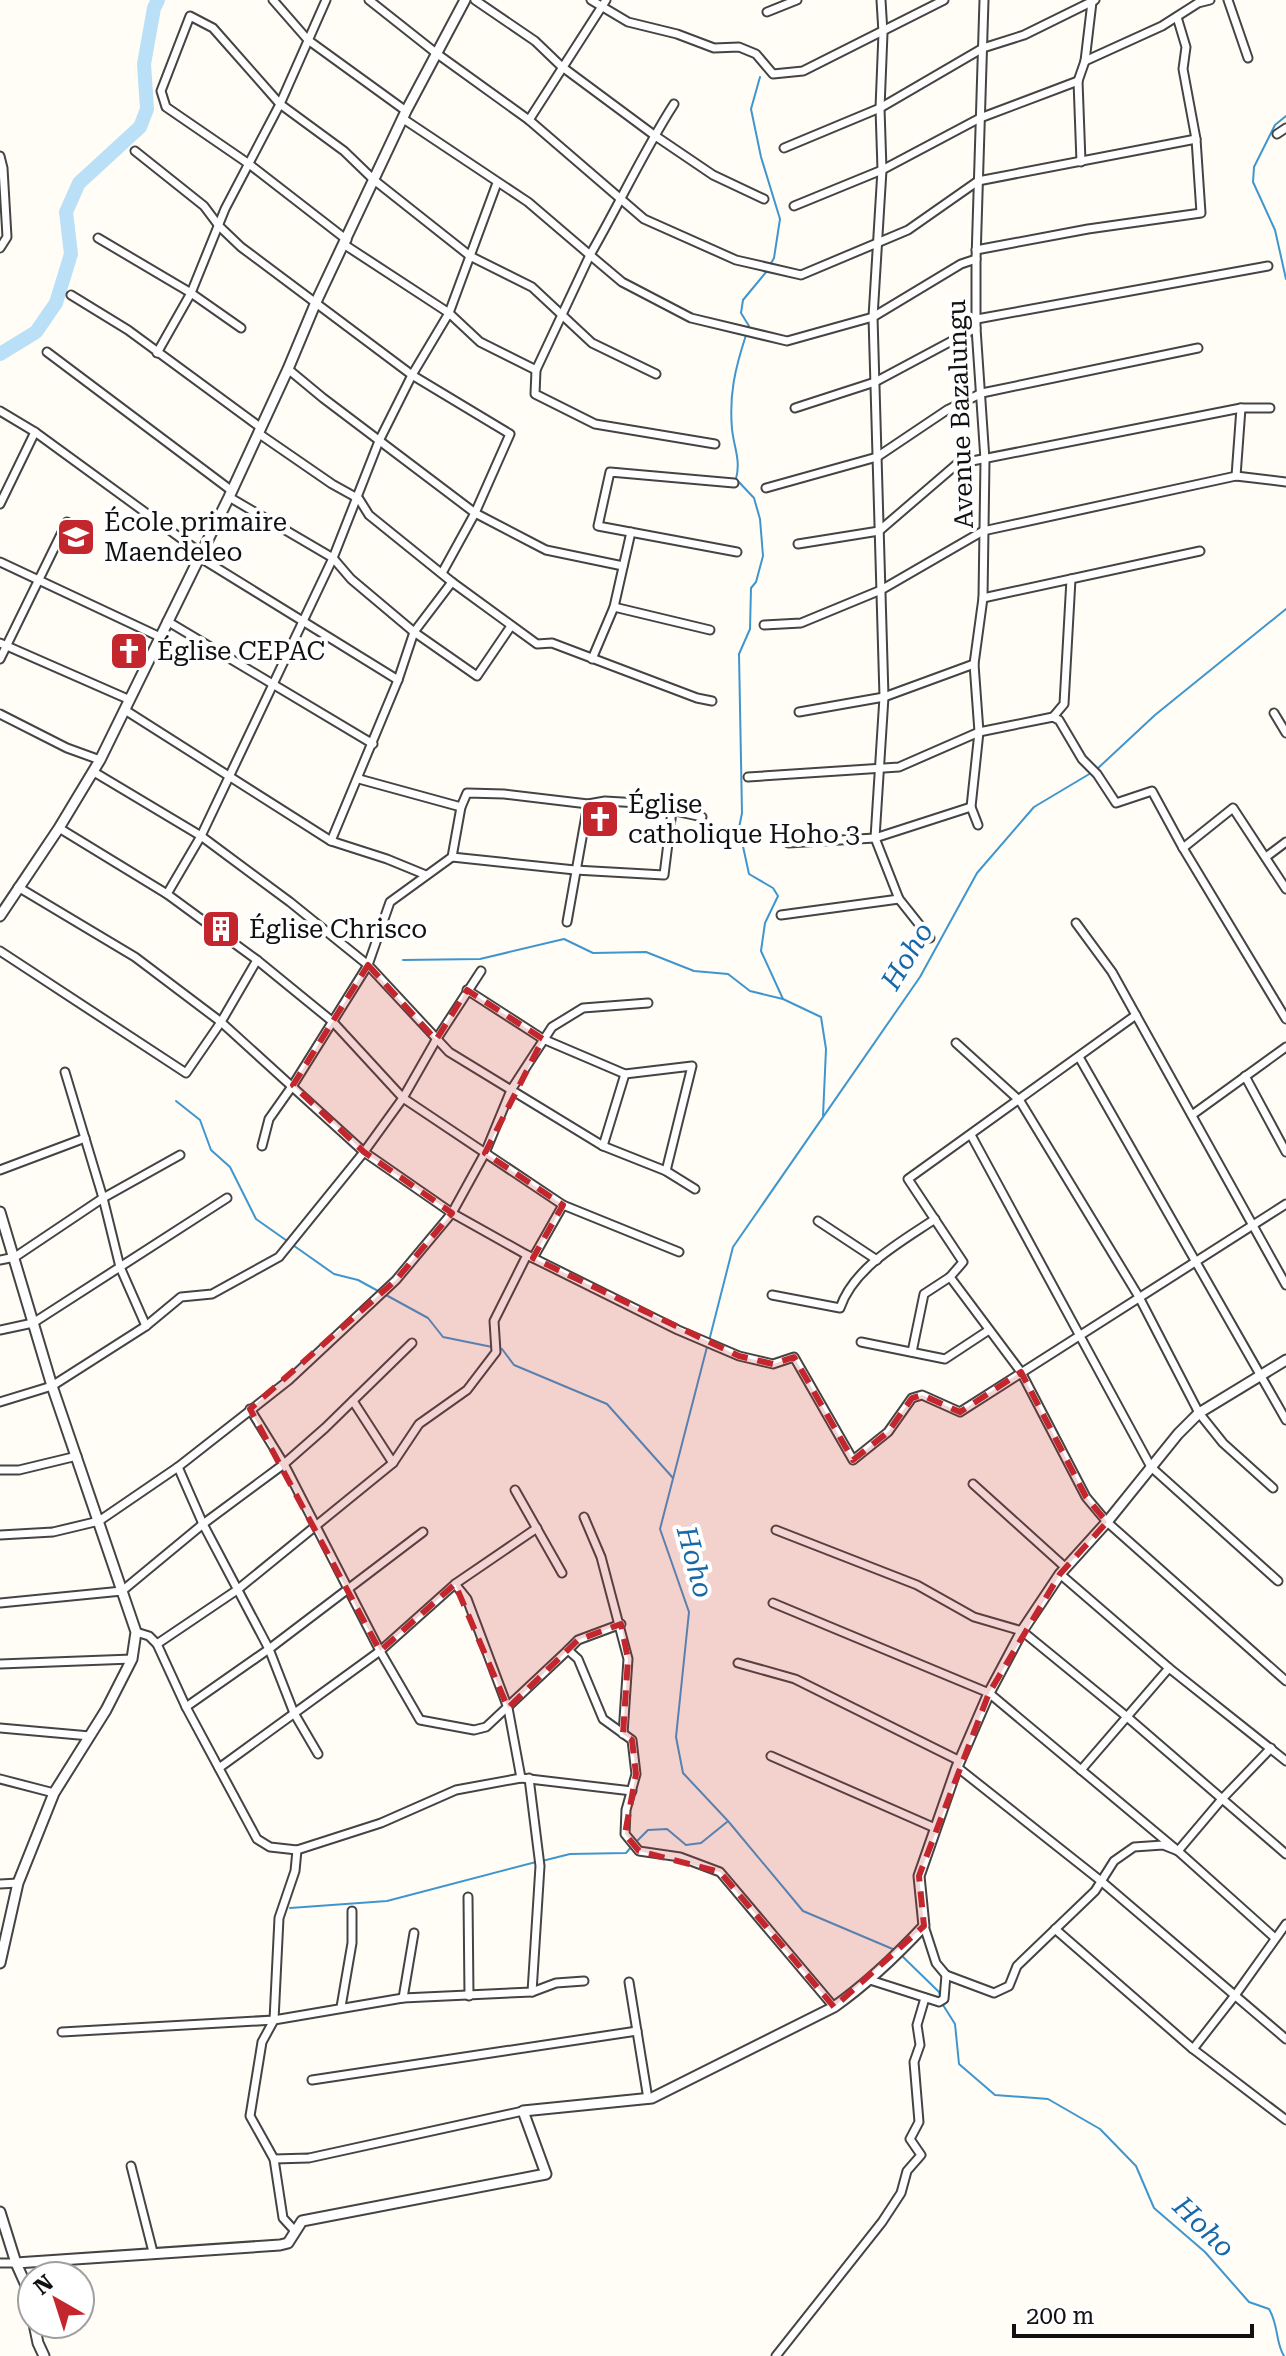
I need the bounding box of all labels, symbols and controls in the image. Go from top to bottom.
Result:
street label: Avenue Bazalungu [941,299,979,529]
place label: École primaire Maendeleo [104,506,287,567]
school or university icon: École primaire Maendeleo [55,516,97,558]
church icon: Église CEPAC [108,630,150,672]
place label: Église CEPAC [157,635,325,666]
place label: Église catholique Hoho 3 [628,788,860,849]
church icon: Église catholique Hoho 3 [579,798,621,840]
building icon: Église Chrisco [200,908,242,950]
place label: Église Chrisco [249,913,427,944]
water label: Hoho [874,916,940,997]
water label: Hoho [669,1522,720,1601]
water label: Hoho [1166,2189,1242,2264]
north arrow [16,2260,96,2340]
text: N [29,2270,58,2300]
scale bar [1014,2288,1252,2338]
text: 200 m [1026,2302,1094,2330]

